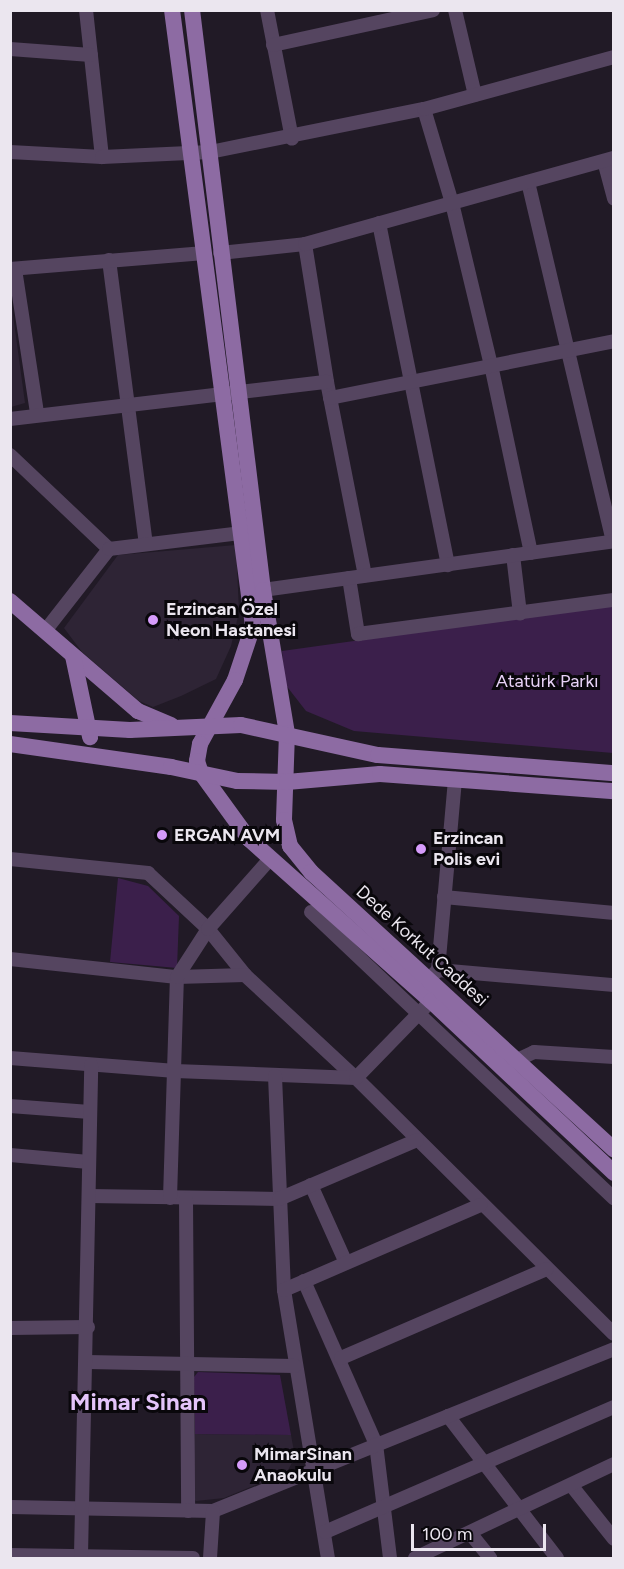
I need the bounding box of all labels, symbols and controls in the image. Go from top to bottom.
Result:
place label: Erzincan Özel Neon Hastanesi [166,599,296,642]
marker: Erzincan Özel Neon Hastanesi [144,611,162,629]
park label: Atatürk Parkı [496,670,598,692]
place label: ERGAN AVM [174,824,280,846]
marker: ERGAN AVM [155,828,169,842]
place label: Erzincan Polis evi [433,828,504,870]
marker: Erzincan Polis evi [414,842,428,856]
street label: Dede Korkut Caddesi [352,881,492,1011]
district label: Mimar Sinan [70,1388,206,1416]
place label: MimarSinan Anaokulu [254,1444,352,1486]
marker: MimarSinan Anaokulu [235,1458,249,1472]
scale bar [414,1512,549,1550]
text: 100 m [422,1523,472,1545]

